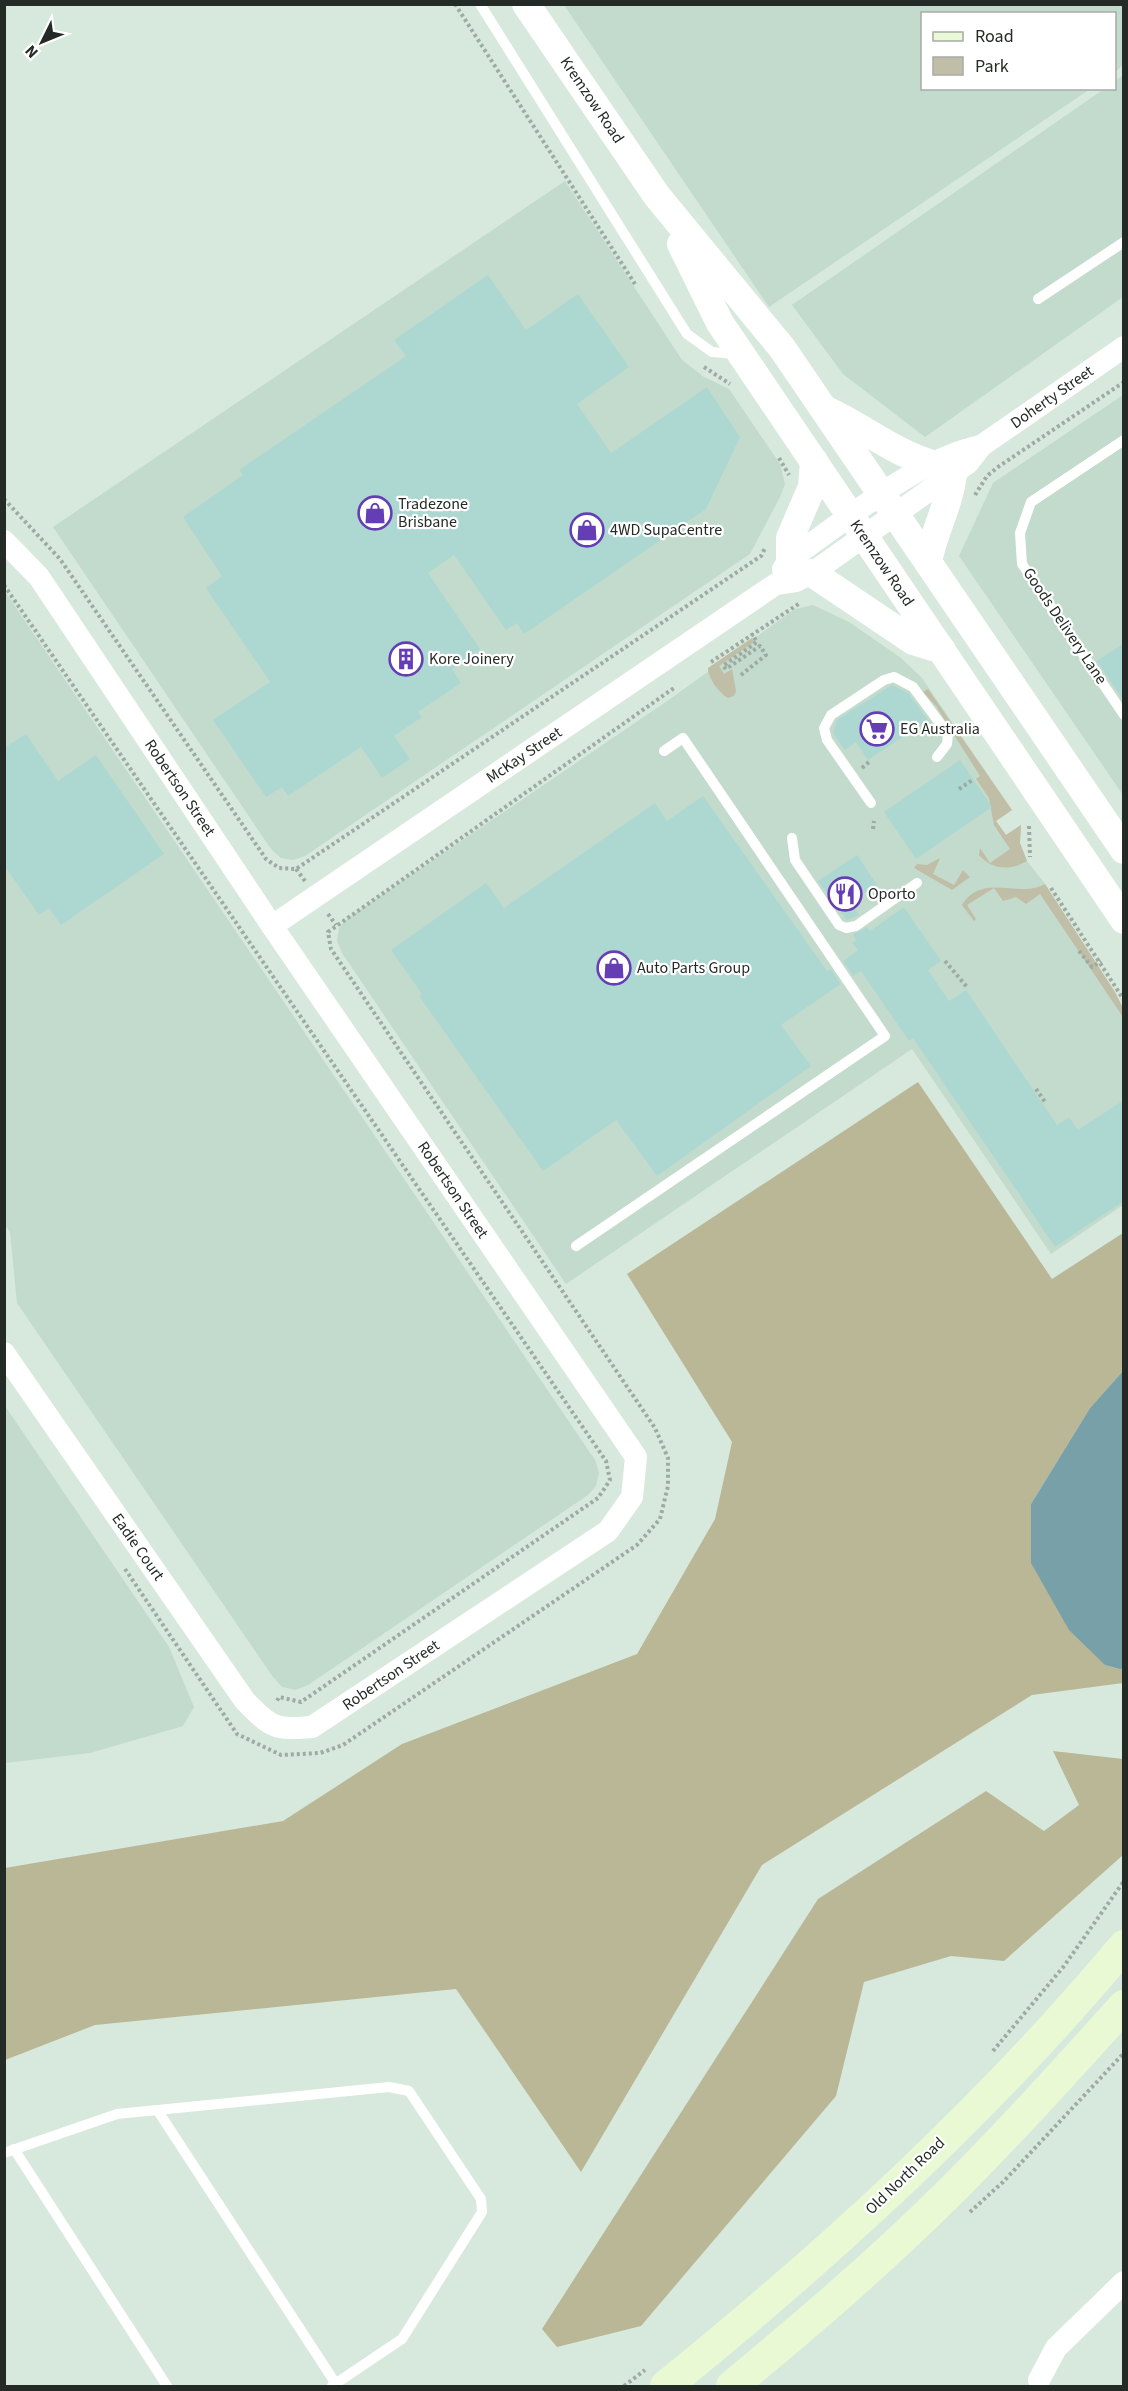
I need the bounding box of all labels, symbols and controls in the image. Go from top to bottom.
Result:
north arrow [12,12,72,72]
legend [921,12,1116,90]
text: Road [975,24,1014,49]
text: N [20,40,43,63]
street label: Kremzow Road [555,52,629,148]
text: Park [975,54,1009,79]
street label: Doherty Street [1006,360,1098,434]
place label: Tradezone Brisbane [398,493,468,533]
shop icon: Tradezone Brisbane [357,495,393,531]
shop icon: 4WD SupaCentre [569,512,605,548]
street label: Kremzow Road [845,515,919,611]
place label: 4WD SupaCentre [610,519,722,541]
street label: Goods Delivery Lane [1018,563,1112,689]
building icon: Kore Joinery [388,641,424,677]
place label: Kore Joinery [429,648,514,670]
supermarket icon: EG Australia [859,711,895,747]
place label: EG Australia [900,718,980,740]
street label: McKay Street [482,721,567,788]
street label: Robertson Street [139,735,221,841]
restaurant icon: Oporto [827,876,863,912]
place label: Oporto [868,883,916,905]
shop icon: Auto Parts Group [596,950,632,986]
place label: Auto Parts Group [637,957,750,979]
street label: Robertson Street [412,1137,494,1243]
street label: Eadie Court [107,1509,170,1586]
street label: Robertson Street [338,1634,444,1716]
street label: Old North Road [860,2132,950,2220]

